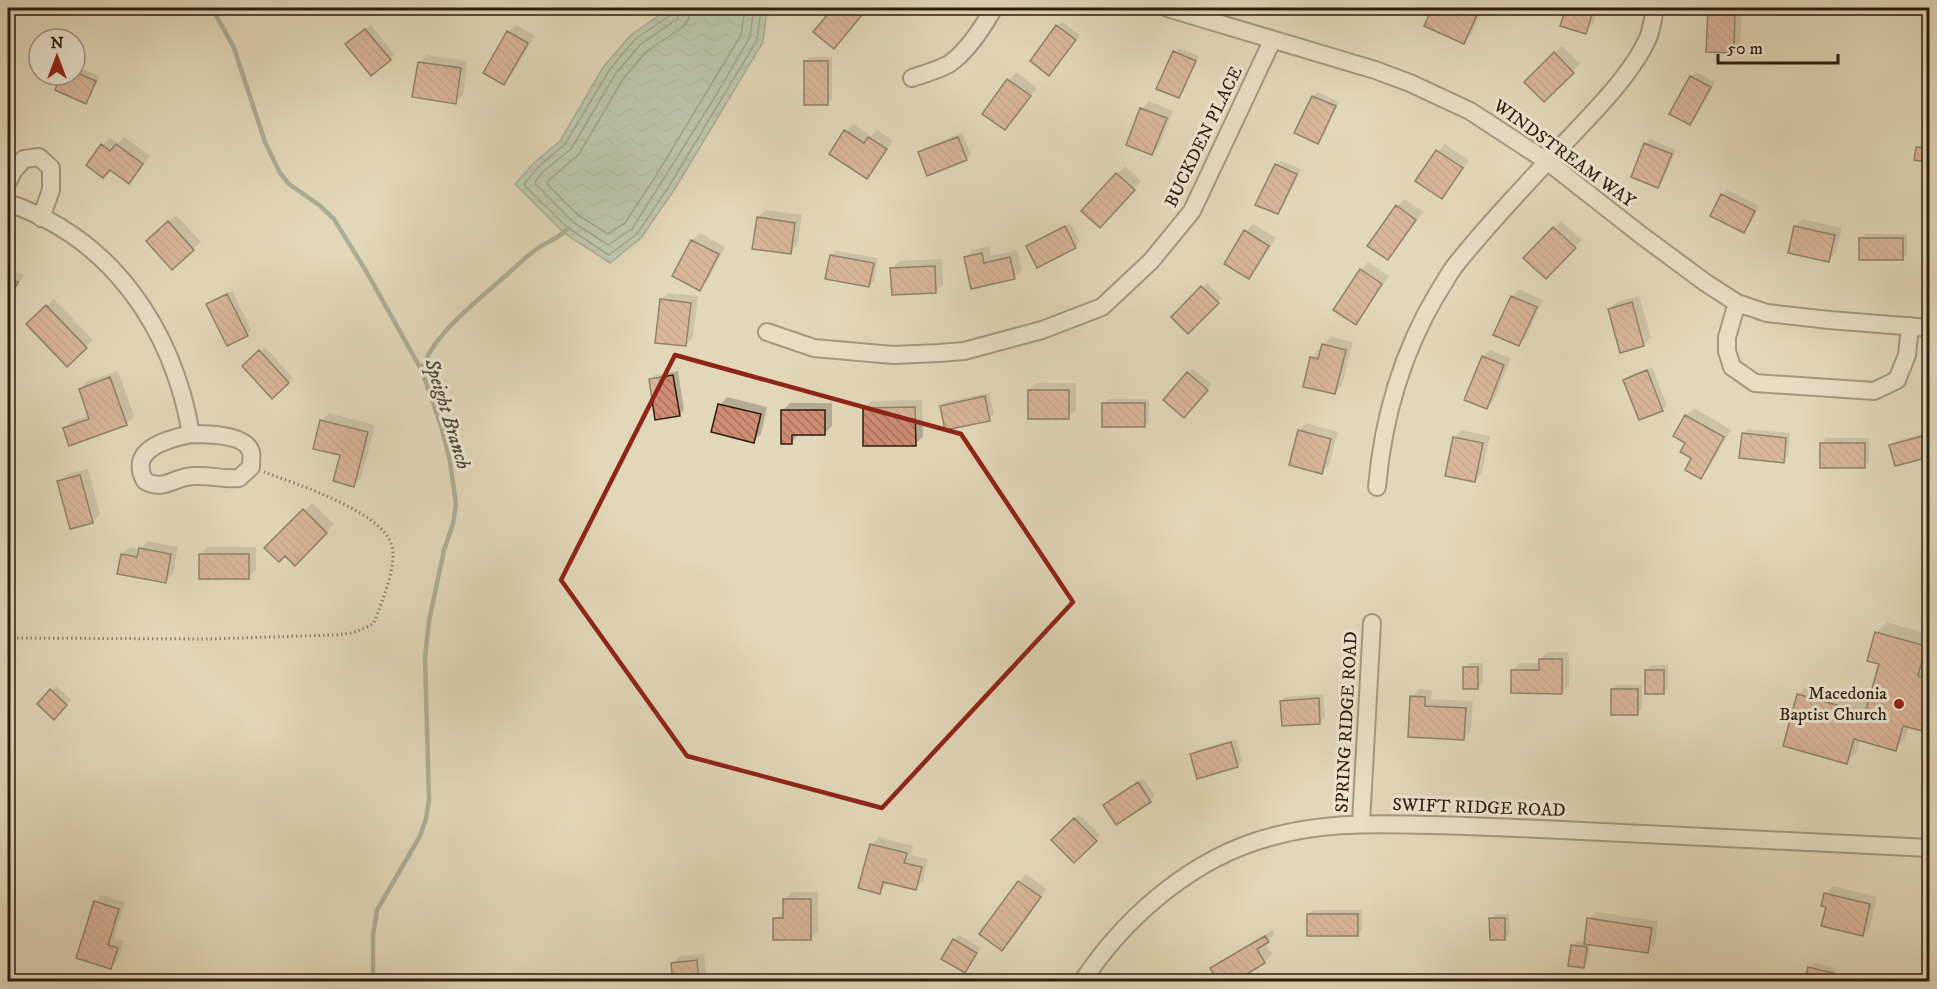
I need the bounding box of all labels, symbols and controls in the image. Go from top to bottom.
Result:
north arrow [27,27,87,87]
scale bar [1718,27,1838,65]
text: N [50,33,64,53]
text: 50 m [1727,38,1763,60]
street label: BUCKDEN PLACE [1160,63,1248,211]
street label: WINDSTREAM WAY [1488,95,1640,213]
water label: Speight Branch [418,355,476,472]
street label: SPRING RIDGE ROAD [1331,631,1363,813]
place label: Macedonia Baptist Church [1779,683,1888,726]
marker: Macedonia Baptist Church [1892,697,1906,711]
street label: SWIFT RIDGE ROAD [1392,794,1566,822]

